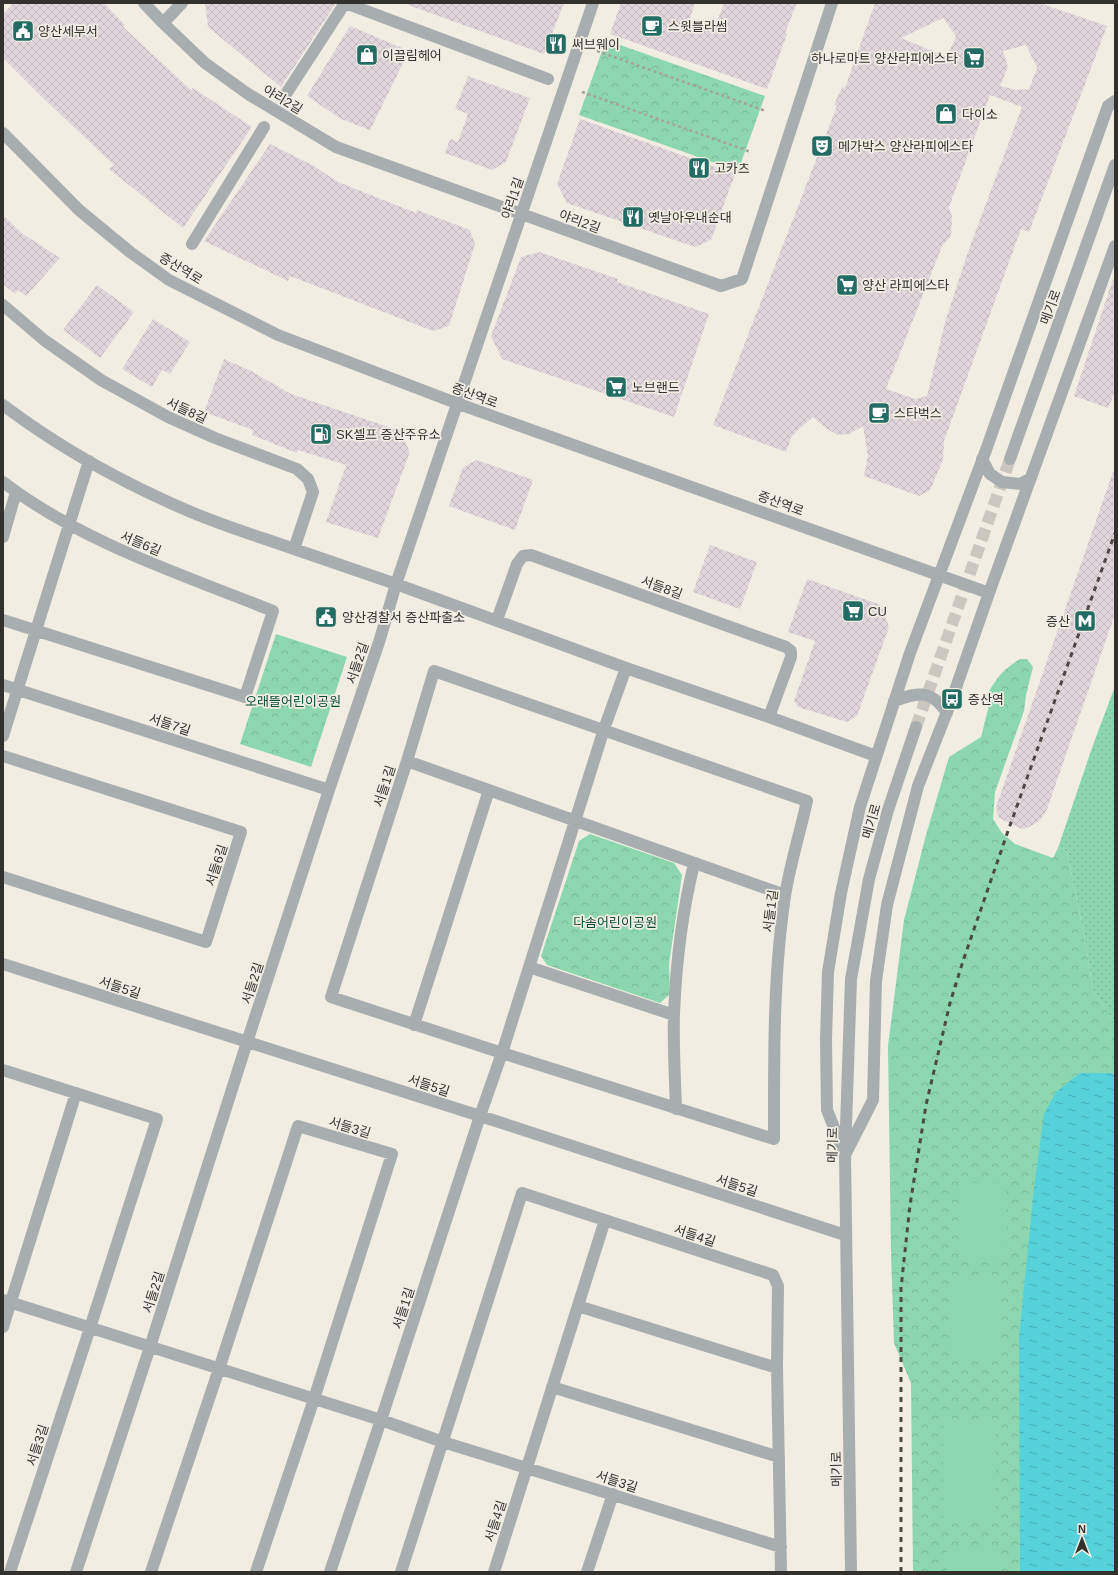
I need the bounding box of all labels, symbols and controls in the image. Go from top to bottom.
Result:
cafe icon: 스윗블라썸 [639,13,665,39]
public building icon: 양산세무서 [10,18,36,44]
place label: 스윗블라썸 [668,19,728,34]
place label: 양산세무서 [38,24,98,39]
restaurant icon: 써브웨이 [543,31,569,57]
place label: 써브웨이 [572,37,620,52]
shop icon: 이끌림헤어 [354,42,380,68]
supermarket icon: 하나로마트 양산라피에스타 [961,45,987,71]
place label: 이끌림헤어 [382,48,442,63]
place label: 하나로마트 양산라피에스타 [811,51,958,66]
street label: 야리2길 [260,82,305,117]
shop icon: 다이소 [933,101,959,127]
place label: 다이소 [962,107,998,122]
theatre icon: 메가박스 양산라피에스타 [809,133,835,159]
place label: 메가박스 양산라피에스타 [838,139,973,154]
restaurant icon: 고카츠 [686,155,712,181]
place label: 고카츠 [714,161,750,176]
street label: 야리1길 [498,175,527,221]
restaurant icon: 옛날아우내순대 [620,204,646,230]
street label: 야리2길 [557,207,603,236]
place label: 옛날아우내순대 [648,210,732,225]
street label: 증산역로 [156,250,205,287]
supermarket icon: 양산 라피에스타 [834,272,860,298]
place label: 양산 라피에스타 [862,278,949,293]
street label: 메기로 [1037,288,1064,327]
supermarket icon: 노브랜드 [603,374,629,400]
street label: 증산역로 [450,380,500,411]
place label: 노브랜드 [632,380,680,395]
street label: 서들8길 [164,395,210,426]
cafe icon: 스타벅스 [866,400,892,426]
place label: 스타벅스 [894,406,942,421]
fuel station icon: SK셀프 증산주유소 [308,421,334,447]
place label: SK셀프 증산주유소 [336,427,441,442]
street label: 증산역로 [756,488,806,519]
street label: 서들6길 [118,528,164,559]
street label: 서들8길 [639,573,685,602]
supermarket icon: CU [840,598,866,624]
public building icon: 양산경찰서 증산파출소 [313,604,339,630]
place label: CU [868,604,887,619]
metro station icon: 증산 [1072,608,1098,634]
place label: 양산경찰서 증산파출소 [342,610,465,625]
place label: 증산 [1046,614,1070,629]
street label: 서들2길 [343,640,372,686]
bus stop icon: 증산역 [939,686,965,712]
place label: 증산역 [968,692,1004,707]
park label: 오래뜰어린이공원 [245,694,341,709]
street label: 서들7길 [147,711,193,738]
street label: 서들1길 [371,763,398,809]
street label: 메기로 [859,802,884,840]
street label: 서들6길 [203,842,230,888]
street label: 서들1길 [760,889,781,933]
park label: 다솜어린이공원 [573,915,657,930]
street label: 서들2길 [239,960,266,1006]
street label: 서들5길 [97,974,143,1001]
street label: 서들5길 [406,1072,452,1099]
street label: 서들3길 [327,1114,373,1141]
street label: 메기로 [825,1127,840,1163]
street label: 서들5길 [714,1172,760,1199]
street label: 서들4길 [672,1222,718,1249]
street label: 서들2길 [140,1269,167,1315]
street label: 서들1길 [390,1285,417,1331]
street label: 서들3길 [24,1422,51,1468]
street label: 메기로 [829,1451,844,1487]
street label: 서들3길 [594,1468,640,1495]
street label: 서들4길 [482,1498,509,1544]
north arrow [1062,1519,1102,1559]
text: N [1078,1523,1086,1535]

